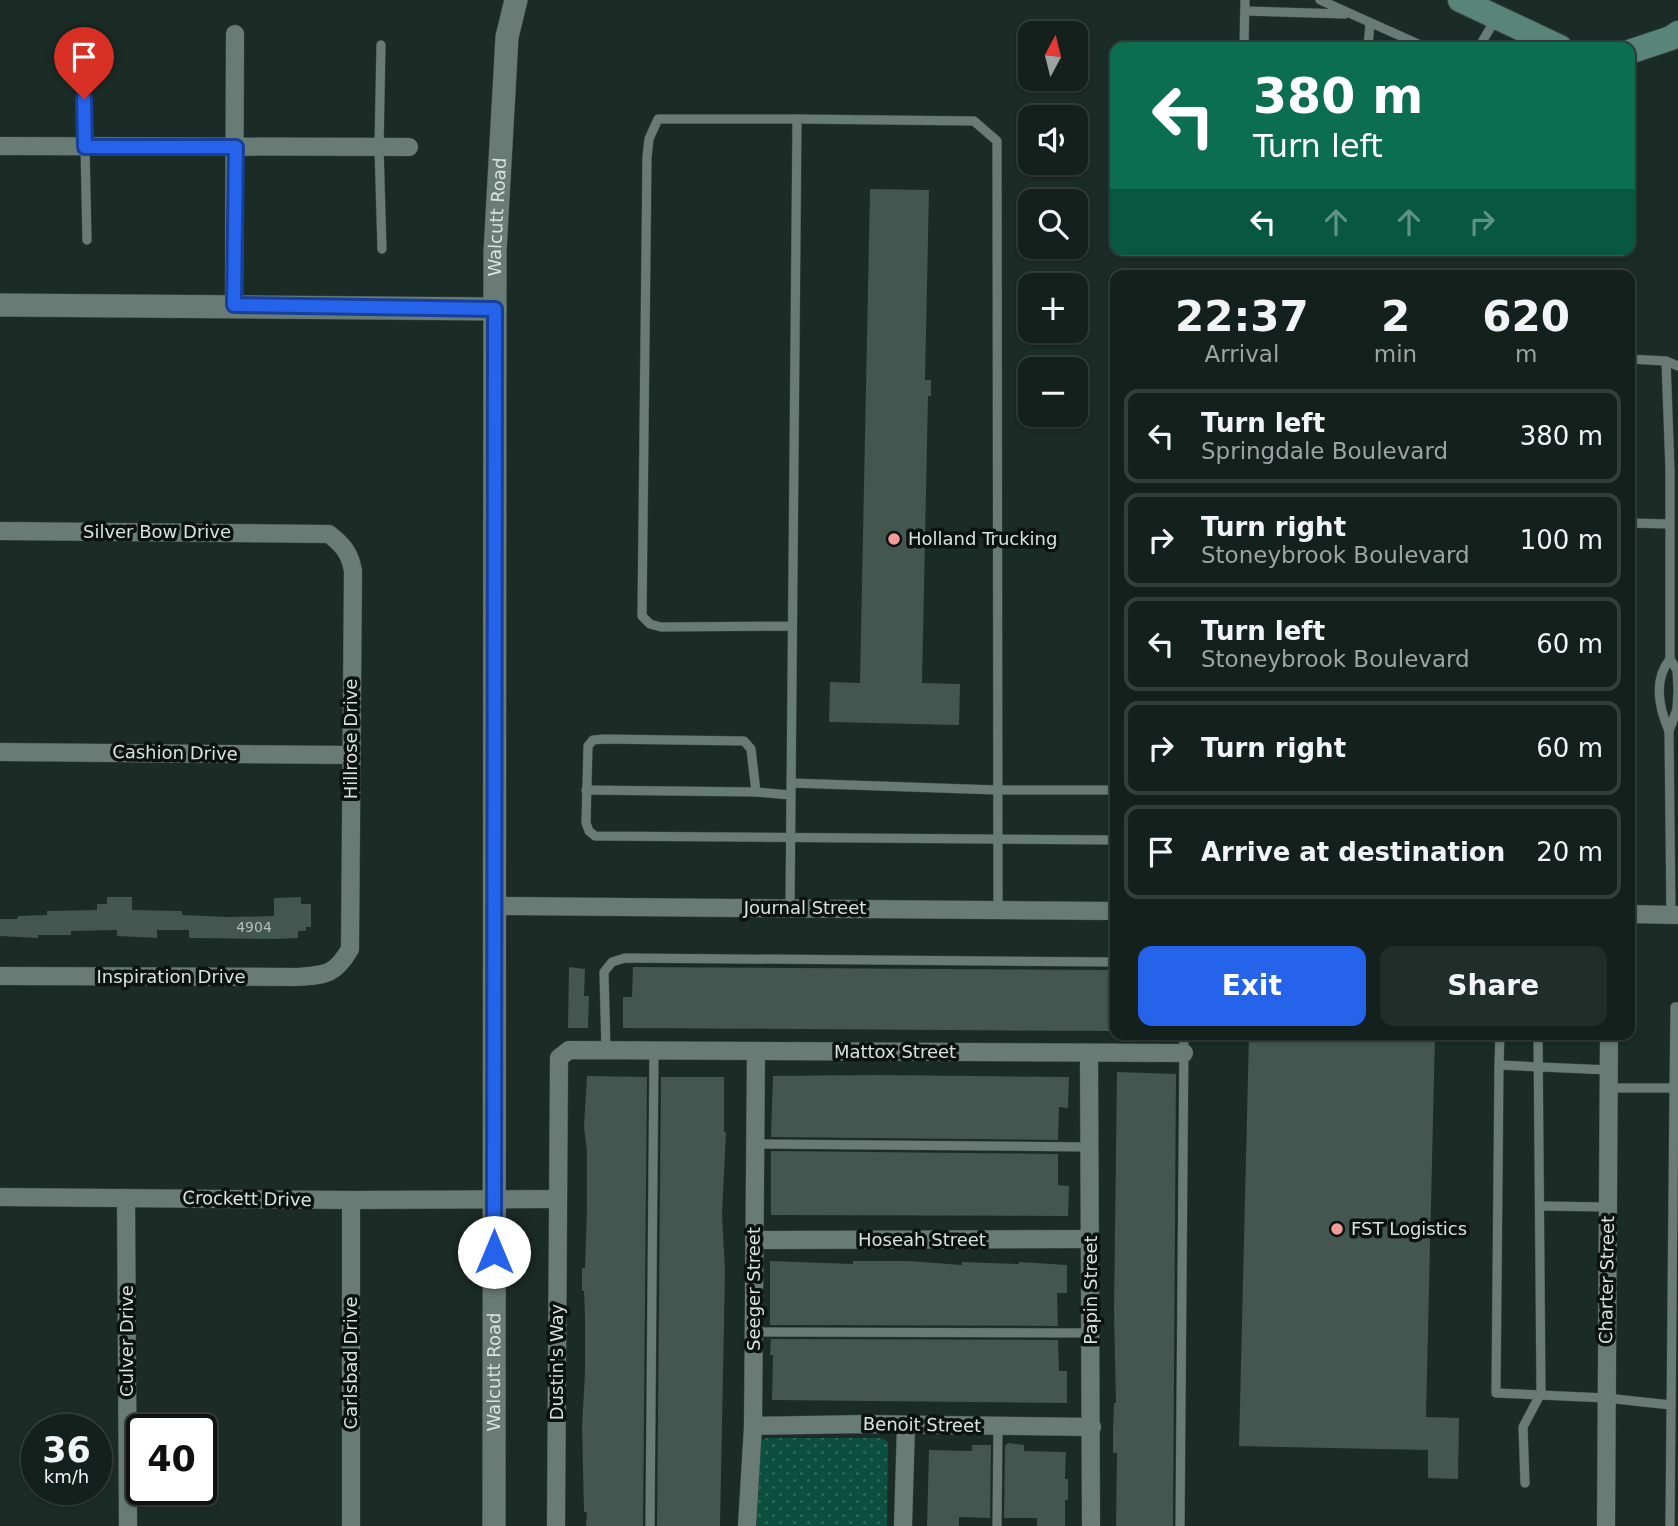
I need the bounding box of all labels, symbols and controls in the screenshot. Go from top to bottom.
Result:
north arrow [1018,21,1088,91]
map controls [1018,21,1088,427]
pin [54,27,114,99]
icon: arrive [65,38,103,76]
text: 380 m [1253,68,1423,125]
icon: left [1138,70,1229,161]
button: sound [1018,105,1088,175]
text: Turn left [1253,127,1383,165]
street label: Walcutt Road [484,157,510,277]
button: search [1018,189,1088,259]
icon: left [1244,203,1282,241]
icon: ahead [1317,203,1355,241]
icon: ahead [1390,203,1428,241]
icon: right [1463,203,1501,241]
button: + [1018,273,1088,343]
text: 22:37 [1175,292,1309,341]
text: 2 [1381,292,1410,341]
text: 620 [1482,292,1570,341]
text: Arrival [1205,341,1279,367]
text: min [1374,341,1417,367]
text: m [1515,341,1537,367]
button: − [1018,357,1088,427]
text: Turn left [1201,408,1325,438]
icon: left [1142,417,1180,455]
text: 380 m [1520,421,1603,451]
text: Springdale Boulevard [1201,438,1448,464]
text: Turn right [1201,512,1346,542]
street label: Silver Bow Drive [83,521,231,542]
icon: right [1142,521,1180,559]
text: 100 m [1520,525,1603,555]
place label: Holland Trucking [908,528,1057,549]
marker: Holland Trucking [886,531,902,547]
text: Stoneybrook Boulevard [1201,542,1470,568]
text: Turn left [1201,616,1325,646]
icon: left [1142,625,1180,663]
text: 60 m [1536,629,1603,659]
text: Stoneybrook Boulevard [1201,646,1470,672]
street label: Hillrose Drive [340,679,361,799]
icon: right [1142,729,1180,767]
text: Turn right [1201,733,1346,763]
text: 60 m [1536,733,1603,763]
street label: Cashion Drive [112,741,238,764]
icon: arrive [1142,833,1180,871]
text: Arrive at destination [1201,837,1505,867]
text: 20 m [1536,837,1603,867]
street label: Journal Street [743,897,866,918]
house number: 4904 [236,919,272,935]
button: Exit [1138,946,1366,1026]
button: Share [1380,946,1607,1026]
street label: Inspiration Drive [96,966,246,987]
street label: Mattox Street [834,1041,956,1062]
street label: Crockett Drive [182,1187,312,1210]
position arrow [457,1215,531,1289]
street label: Charter Street [1595,1216,1618,1344]
place label: FST Logistics [1351,1218,1467,1239]
marker: FST Logistics [1329,1221,1345,1237]
street label: Seeger Street [743,1227,764,1351]
street label: Hoseah Street [858,1229,986,1250]
street label: Papin Street [1080,1235,1101,1345]
street label: Culver Drive [116,1285,137,1397]
street label: Carlsbad Drive [340,1297,361,1429]
street label: Dustin's Way [546,1303,567,1420]
street label: Walcutt Road [483,1312,504,1432]
street label: Benoit Street [863,1413,981,1436]
speed limit sign: 40 [126,1414,217,1505]
text: 36 [42,1430,91,1470]
text: km/h [44,1466,89,1487]

